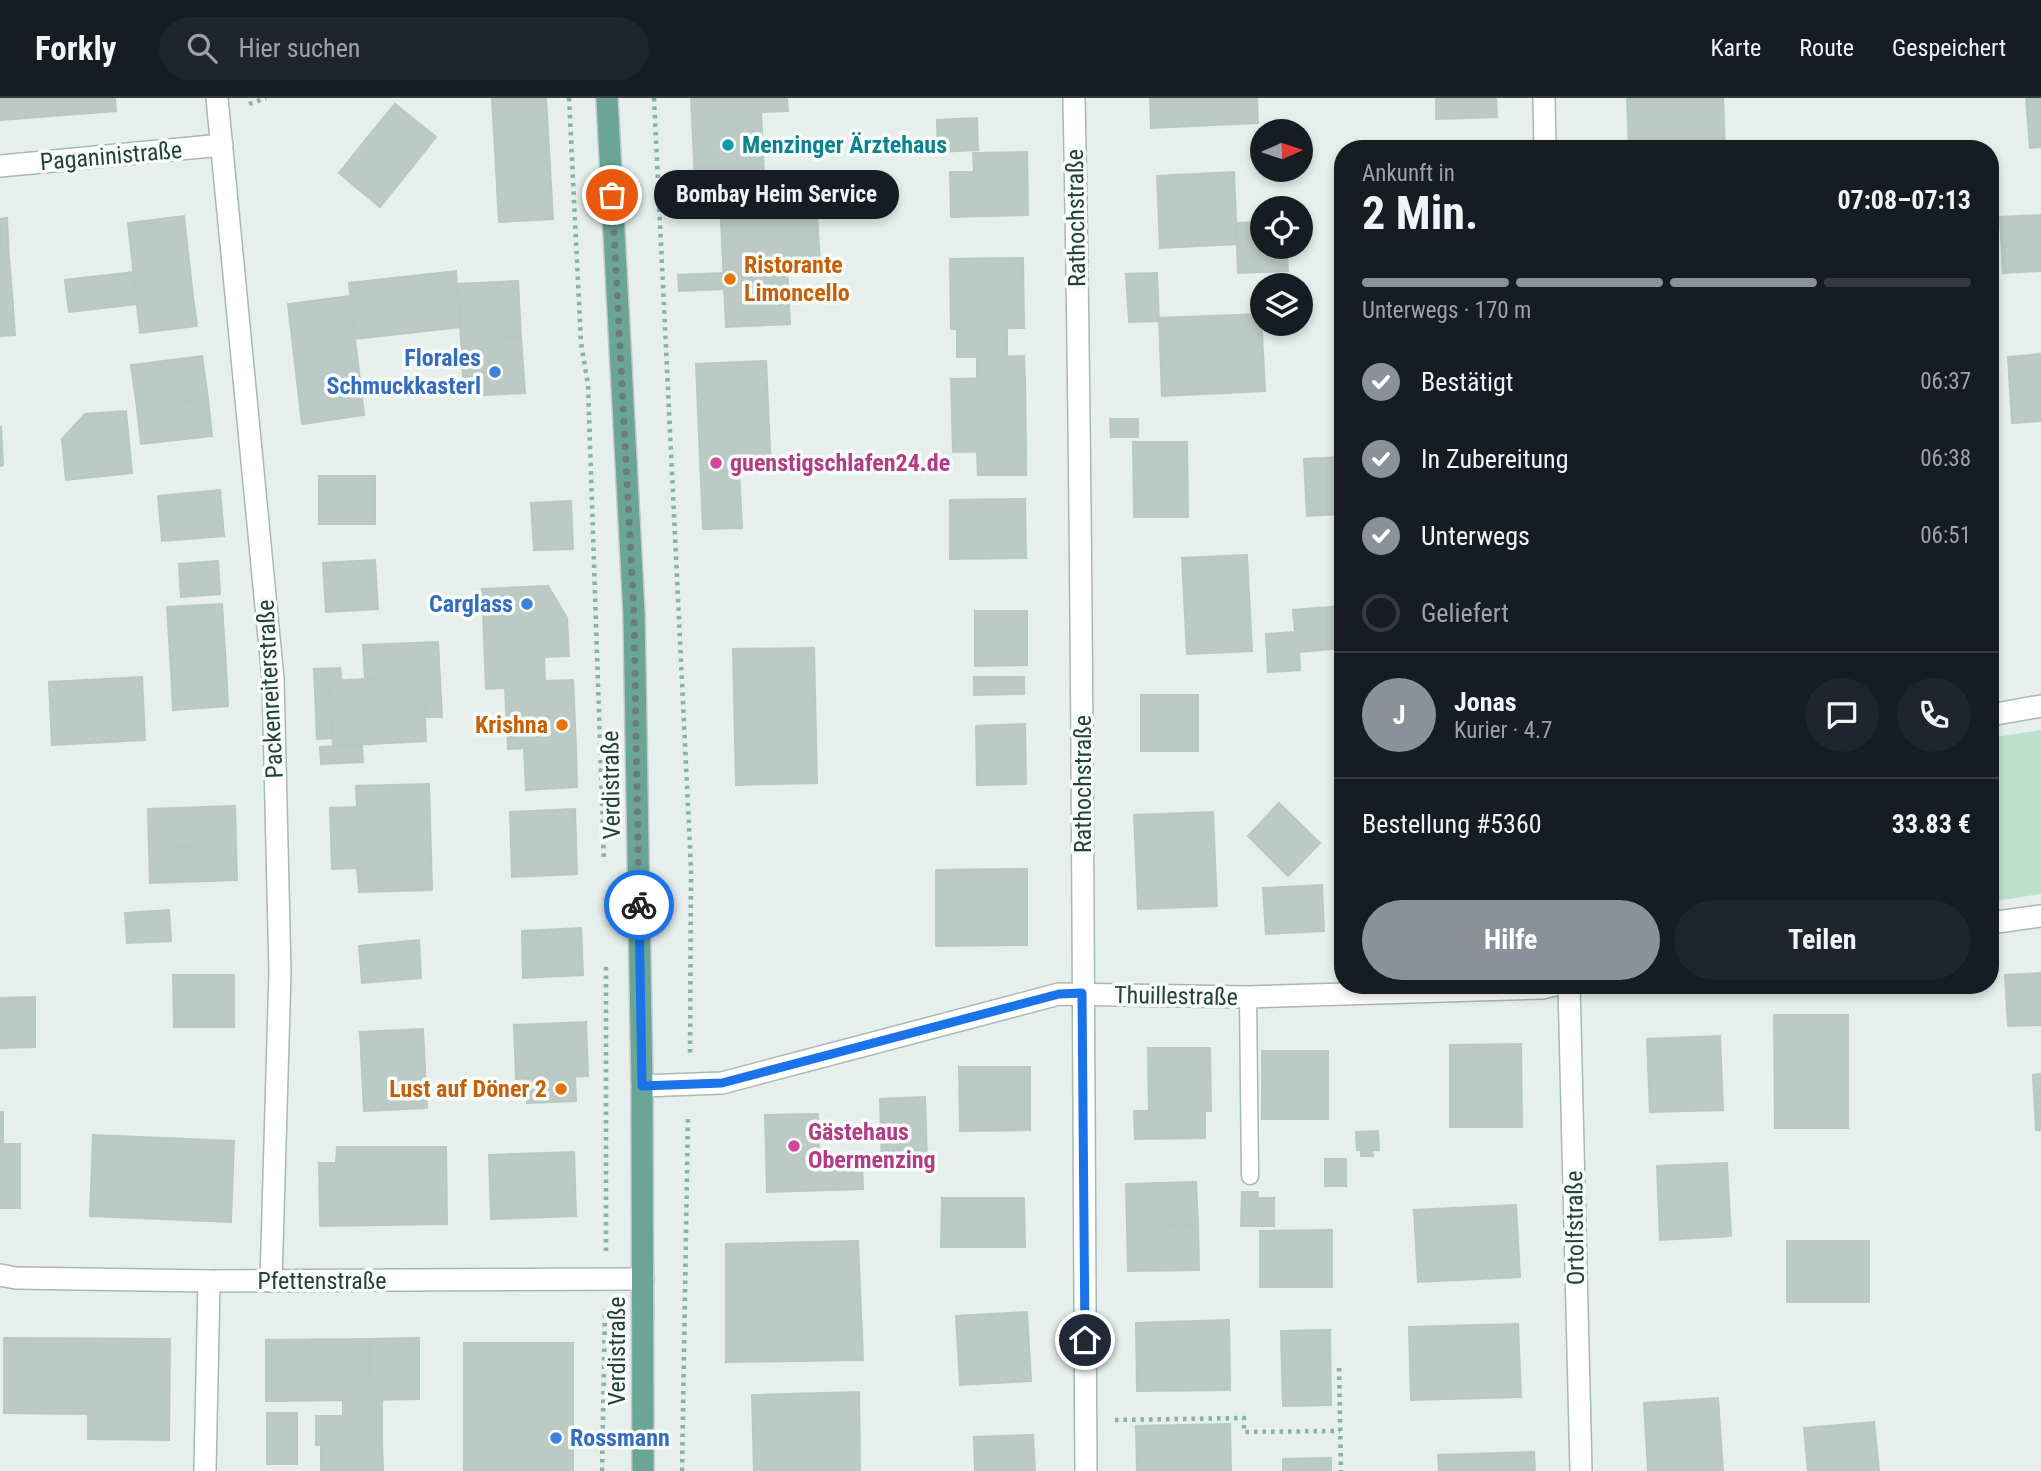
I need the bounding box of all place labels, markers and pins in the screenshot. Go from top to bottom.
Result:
place label: Menzinger Ärztehaus [742,131,947,159]
marker: Menzinger Ärztehaus [720,137,736,153]
pin [582,165,642,225]
callout: Bombay Heim Service [654,170,899,220]
place label: Ristorante Limoncello [744,251,850,307]
marker: Ristorante Limoncello [722,271,738,287]
place label: Florales Schmuckkasterl [327,344,481,400]
marker: Florales Schmuckkasterl [487,364,503,380]
place label: guenstigschlafen24.de [730,449,950,477]
marker: guenstigschlafen24.de [708,455,724,471]
place label: Carglass [429,590,513,618]
marker: Carglass [519,596,535,612]
place label: Krishna [475,711,548,739]
marker: Krishna [554,717,570,733]
place label: Lust auf Döner 2 [389,1075,547,1103]
marker: Lust auf Döner 2 [553,1081,569,1097]
place label: Gästehaus Obermenzing [808,1118,936,1174]
marker: Gästehaus Obermenzing [786,1138,802,1154]
pin [1055,1310,1115,1370]
place label: Rossmann [570,1424,670,1452]
marker: Rossmann [548,1430,564,1446]

